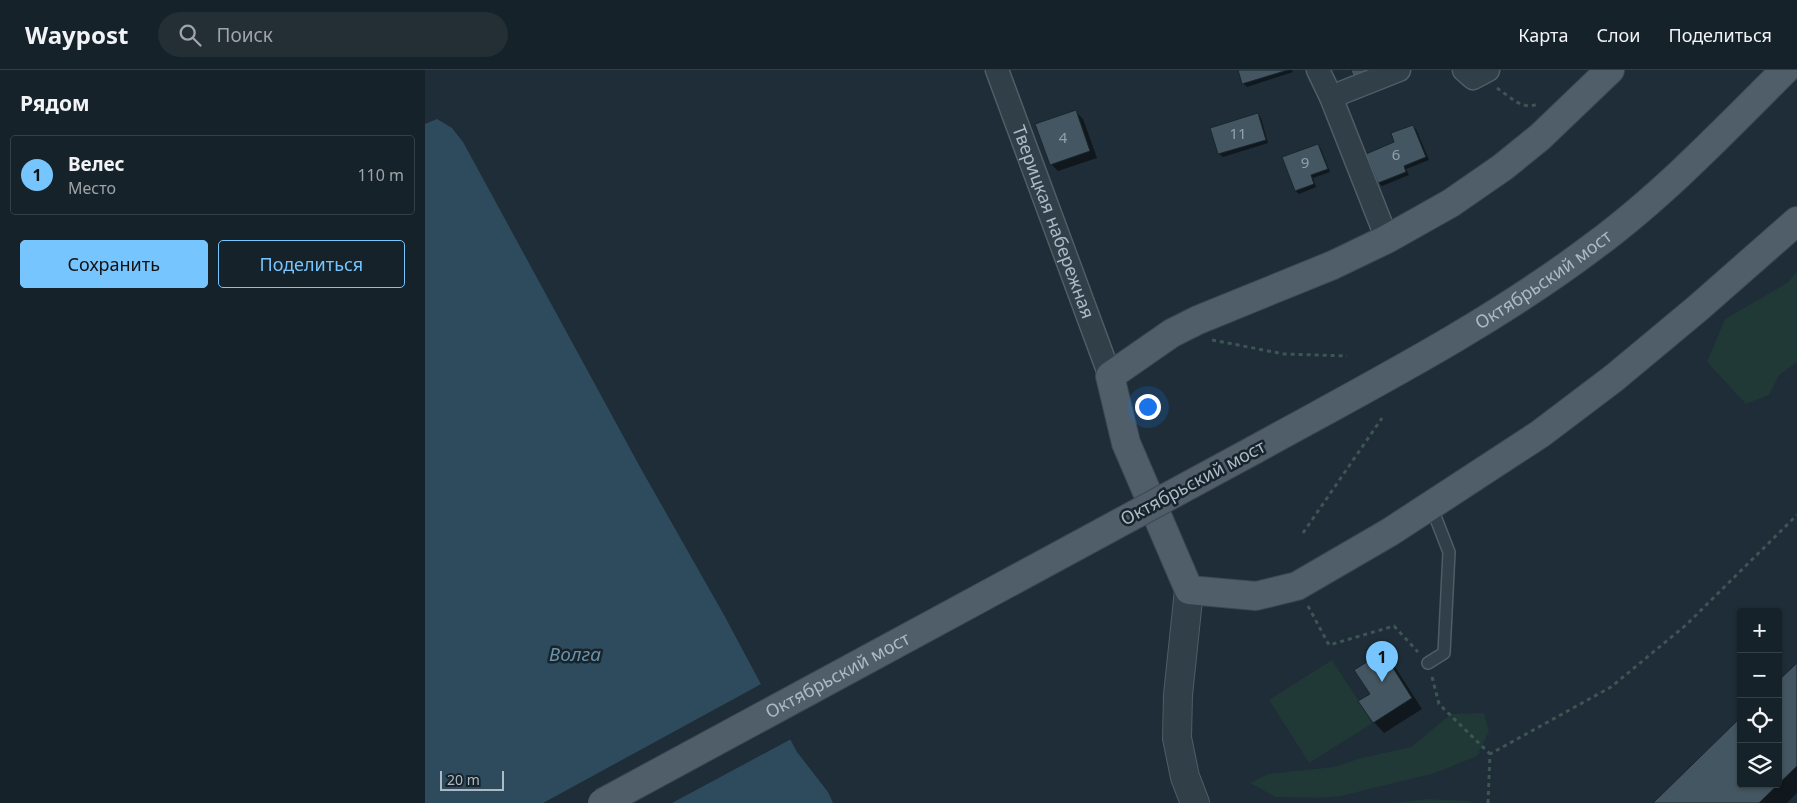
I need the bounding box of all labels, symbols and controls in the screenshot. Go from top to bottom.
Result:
search box [158,12,508,57]
text: Waypost [25,18,128,51]
icon: search [176,21,204,49]
text: Поиск [216,22,273,48]
text: Карта [1518,23,1568,47]
text: Слои [1596,23,1640,47]
text: Поделиться [1668,23,1772,47]
text: Рядом [20,89,90,117]
street label: Тверицкая набережная [1007,122,1101,322]
house number: 11 [1229,123,1247,143]
house number: 4 [1059,127,1068,147]
house number: 6 [1392,144,1400,164]
text: Велес [68,151,125,177]
house number: 9 [1301,152,1309,172]
text: 1 [32,164,42,186]
text: 110 m [357,164,404,186]
text: Место [68,177,116,199]
street label: Октябрьский мост [1470,224,1617,334]
button: Сохранить [20,240,208,288]
button: Поделиться [218,240,405,288]
your location [1135,394,1161,420]
street label: Октябрьский мост [1116,433,1270,530]
map controls [1737,608,1782,788]
button: + [1737,608,1782,653]
street label: Октябрьский мост [761,625,914,723]
water label: Волга [549,641,601,667]
pin: 1 [1366,641,1398,682]
button: − [1737,653,1782,698]
button: locate [1737,698,1782,743]
button: layers [1737,743,1782,788]
scale bar [440,768,504,791]
text: 20 m [447,770,480,789]

